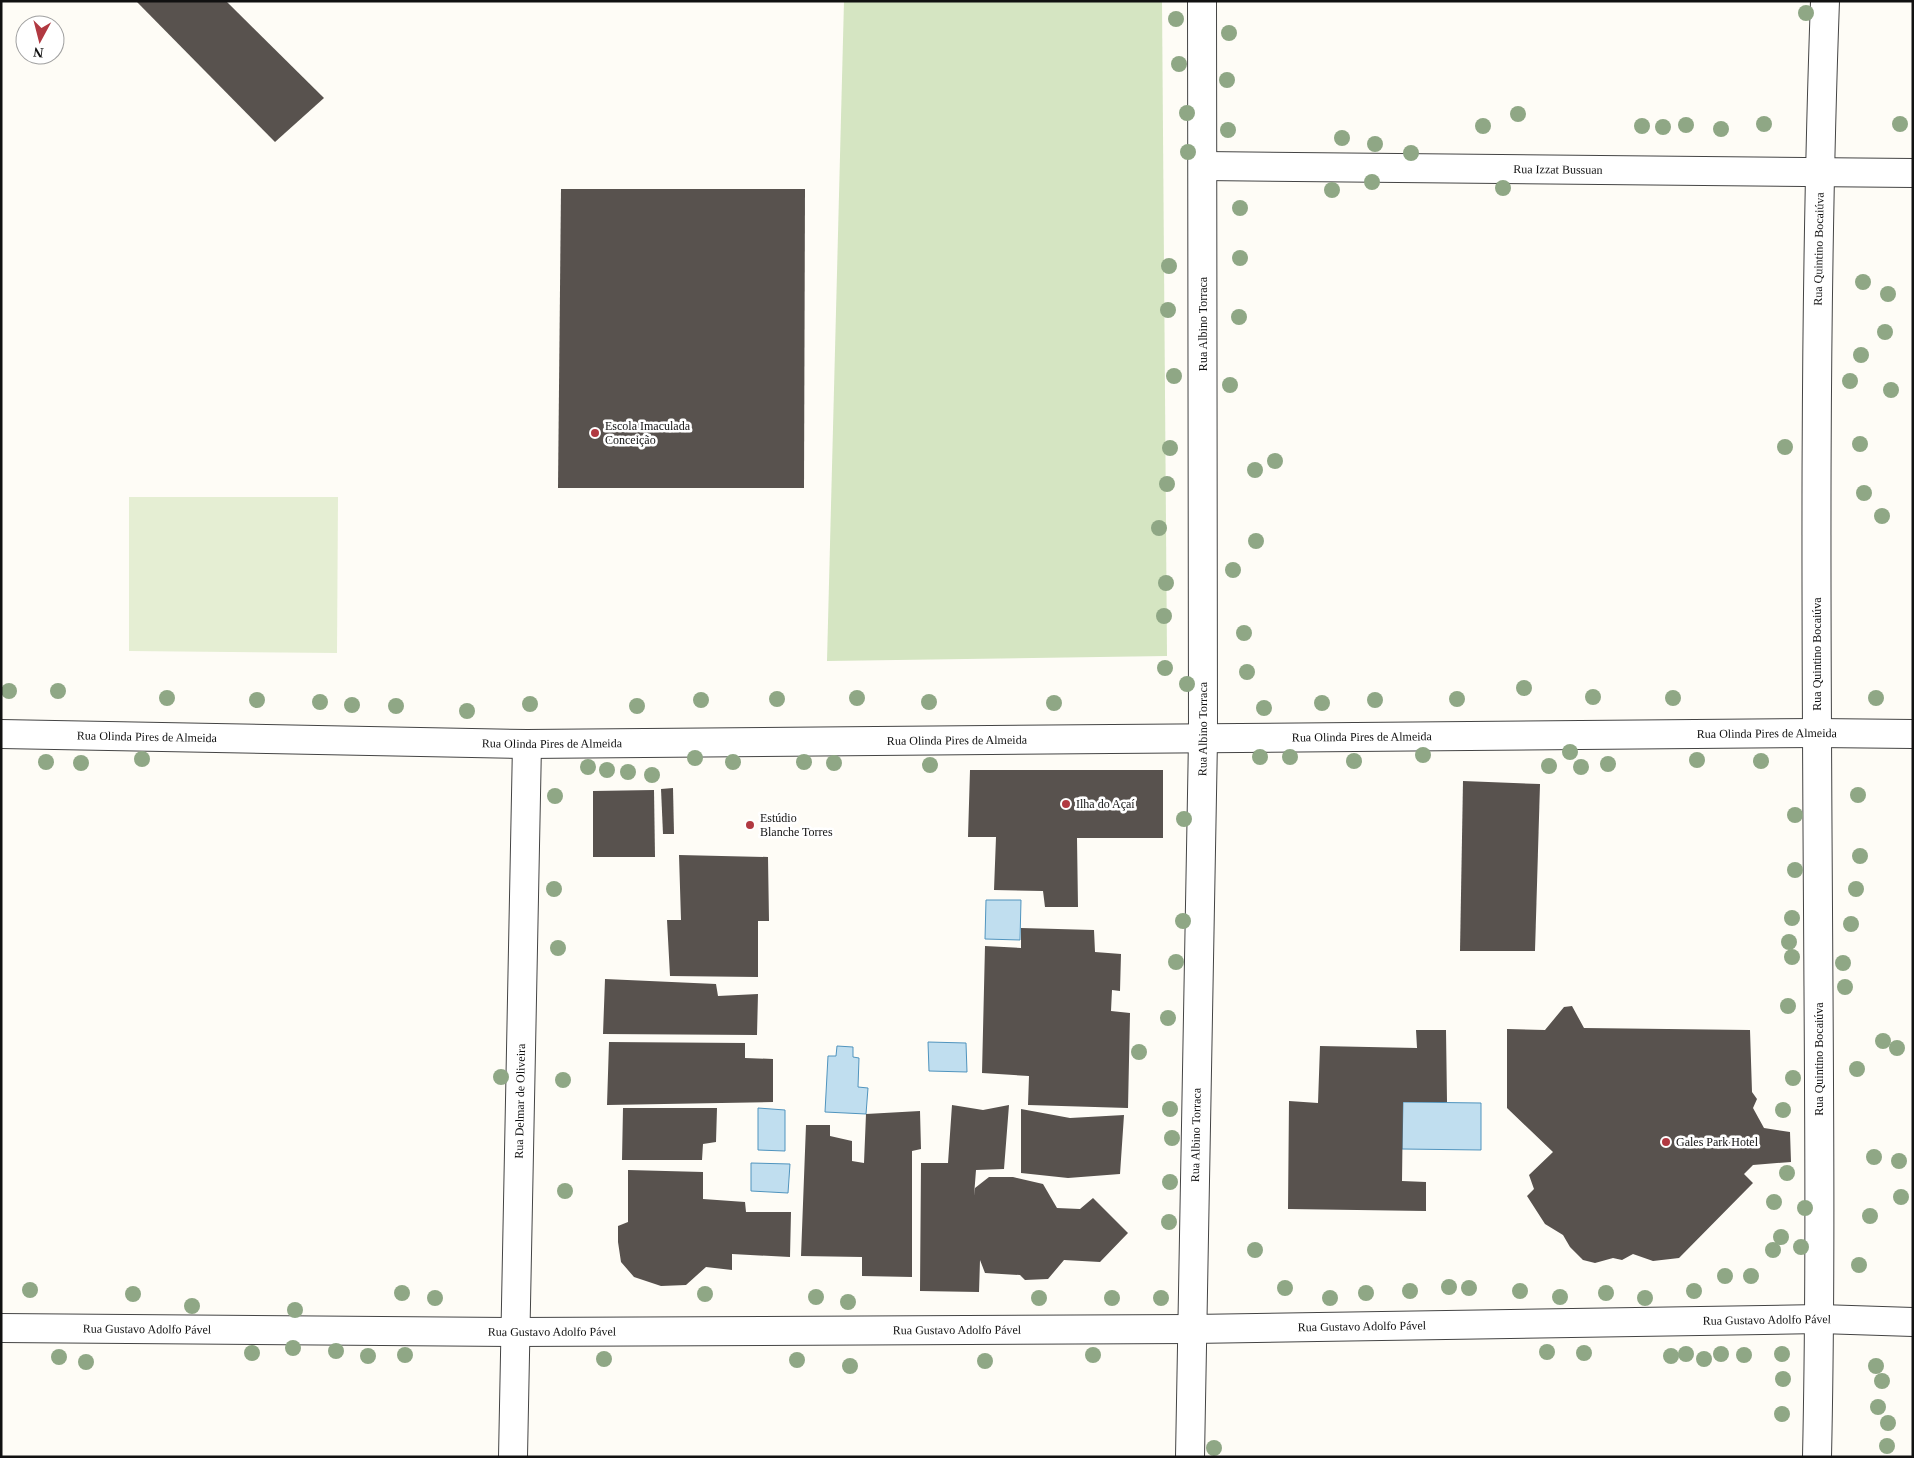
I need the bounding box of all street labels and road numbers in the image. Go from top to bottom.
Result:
street label: Rua Izzat Bussuan [1513,162,1603,177]
street label: Rua Quintino Bocaiúva [1811,192,1827,306]
street label: Rua Albino Torraca [1196,276,1210,371]
street label: Rua Quintino Bocaiúva [1810,597,1824,711]
street label: Rua Albino Torraca [1195,681,1210,776]
street label: Rua Olinda Pires de Almeida [1697,726,1838,741]
street label: Rua Olinda Pires de Almeida [77,728,218,745]
street label: Rua Olinda Pires de Almeida [1292,729,1433,744]
street label: Rua Olinda Pires de Almeida [887,733,1028,748]
street label: Rua Olinda Pires de Almeida [482,736,623,751]
street label: Rua Quintino Bocaiúva [1812,1002,1826,1116]
street label: Rua Delmar de Oliveira [512,1043,528,1159]
street label: Rua Albino Torraca [1188,1087,1204,1182]
street label: Rua Gustavo Adolfo Pável [1703,1312,1832,1328]
street label: Rua Gustavo Adolfo Pável [1298,1318,1427,1334]
street label: Rua Gustavo Adolfo Pável [83,1322,212,1337]
street label: Rua Gustavo Adolfo Pável [893,1323,1022,1337]
street label: Rua Gustavo Adolfo Pável [488,1325,617,1339]

